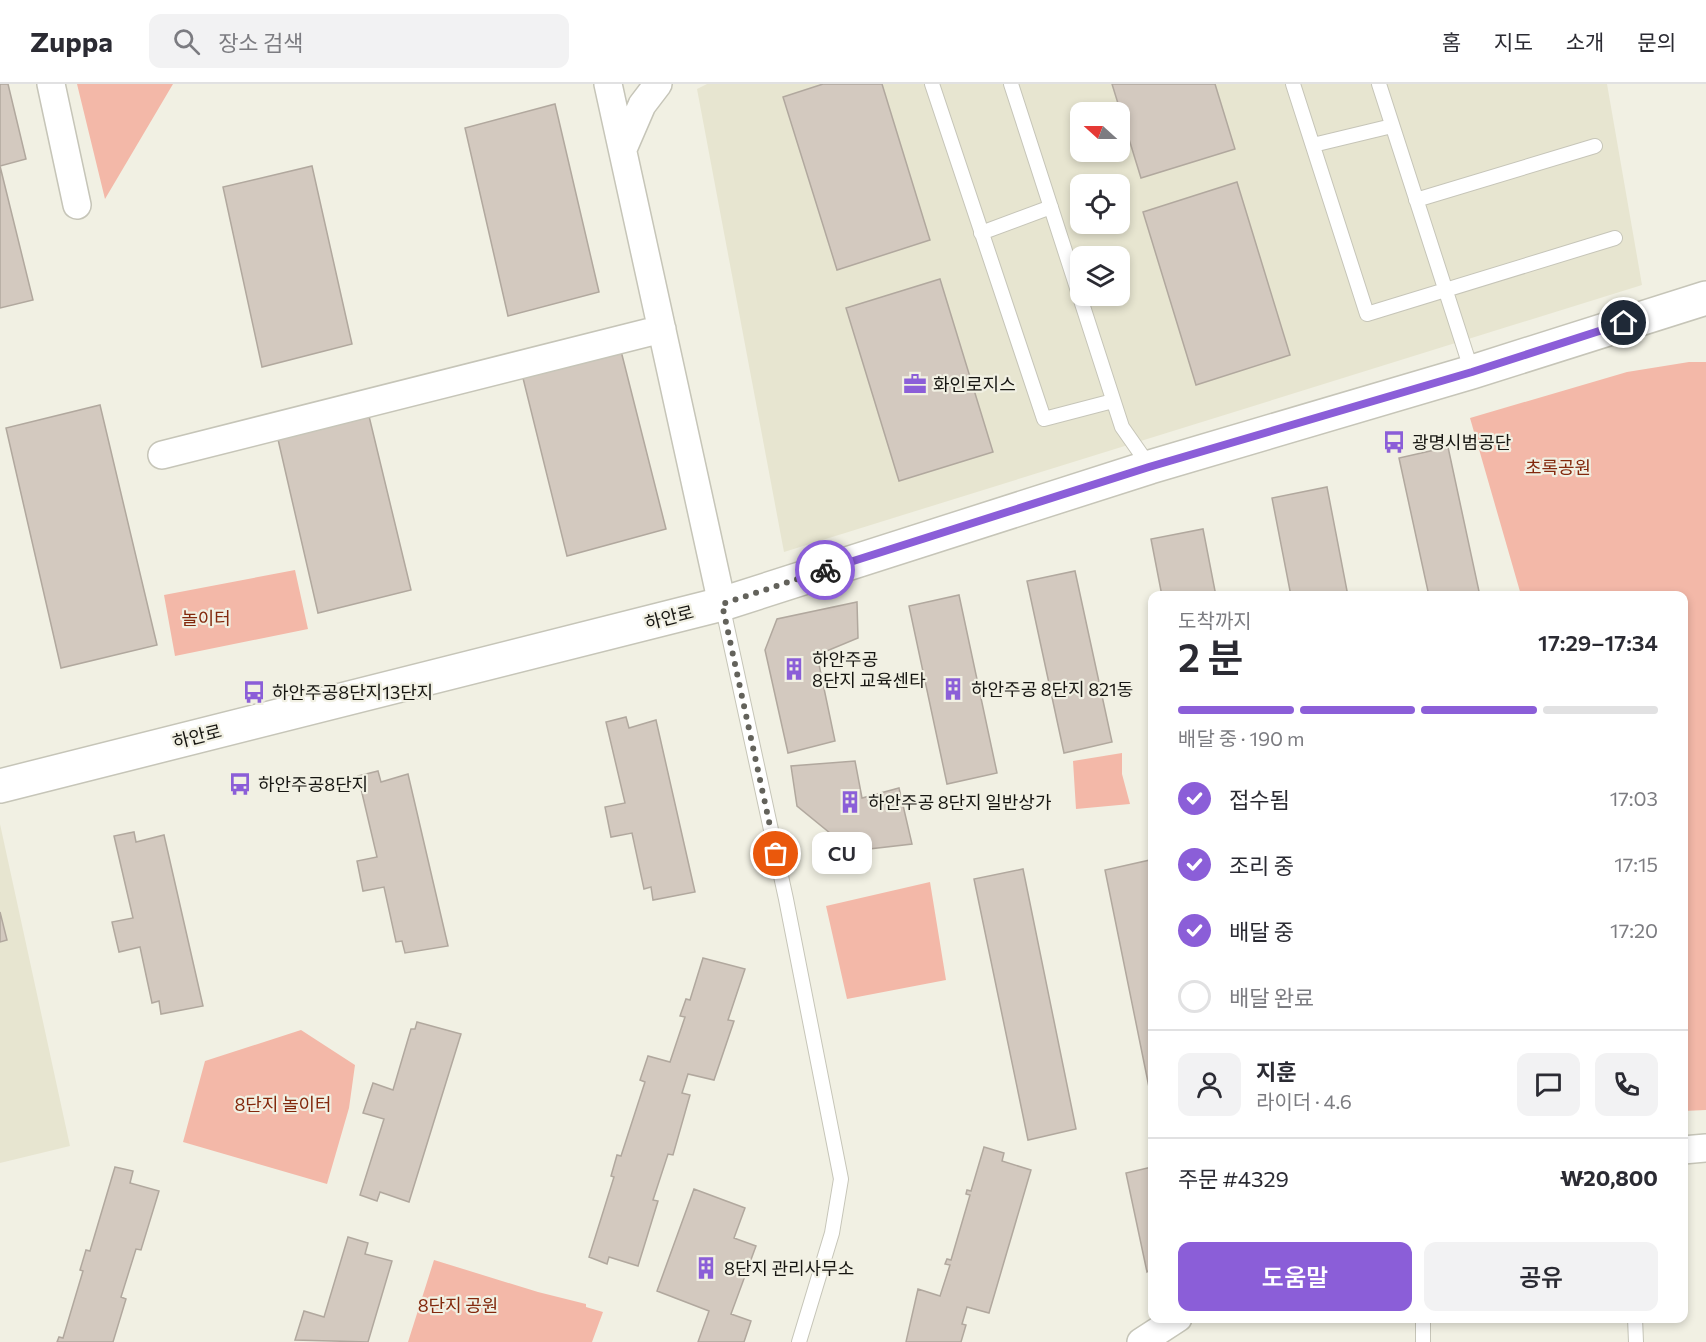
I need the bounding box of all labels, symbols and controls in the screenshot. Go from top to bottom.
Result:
search box [149,14,569,68]
text: Zuppa [30,24,113,58]
icon: search [170,25,203,58]
text: 장소 검색 [218,29,303,56]
text: 홈 [1442,29,1461,54]
text: 지도 [1494,29,1533,54]
text: 소개 [1566,29,1604,54]
text: 문의 [1637,29,1676,54]
north arrow [1070,102,1130,162]
map controls [1070,102,1130,306]
button: locate [1070,174,1130,234]
button: layers [1070,246,1130,306]
pin [1598,297,1649,348]
icon: home [1607,306,1640,339]
office icon: 화인로지스 [902,371,928,397]
place label: 화인로지스 [933,373,1016,395]
bus stop icon: 광명시범공단 [1381,429,1407,455]
place label: 광명시범공단 [1412,431,1511,453]
park label: 초록공원 [1525,456,1591,478]
courier [795,540,855,600]
icon: bike [809,554,842,587]
street label: 하안로 [642,600,696,634]
park label: 놀이터 [181,607,231,629]
text: 도착까지 [1178,608,1252,632]
text: 17:29–17:34 [1538,629,1658,656]
text: 2 분 [1178,632,1243,680]
place label: 하안주공 8단지 교육센타 [812,648,926,691]
building icon: 하안주공 8단지 교육센타 [781,656,807,682]
building icon: 하안주공 8단지 821동 [940,676,966,702]
place label: 하안주공 8단지 821동 [971,678,1133,700]
bus stop icon: 하안주공8단지13단지 [241,679,267,705]
place label: 하안주공8단지13단지 [272,681,433,703]
street label: 하안로 [170,719,224,753]
text: 배달 중 · 190 m [1178,726,1304,750]
bus stop icon: 하안주공8단지 [227,771,253,797]
place label: 하안주공8단지 [258,773,368,795]
icon: check [1178,782,1211,815]
text: 접수됨 [1229,786,1290,813]
text: 17:03 [1610,786,1658,810]
building icon: 하안주공 8단지 일반상가 [837,789,863,815]
place label: 하안주공 8단지 일반상가 [868,791,1052,813]
pin [750,828,801,879]
callout: CU [812,833,872,875]
icon: bag [759,837,792,870]
text: CU [828,841,856,865]
icon: check [1178,848,1211,881]
text: 조리 중 [1229,852,1294,879]
text: 17:15 [1614,852,1658,876]
icon: check [1178,914,1211,947]
text: 배달 중 [1229,918,1294,945]
text: 17:20 [1610,918,1658,942]
text: 배달 완료 [1229,984,1314,1011]
button: person [1178,1053,1241,1116]
button: chat [1517,1053,1580,1116]
button: phone [1595,1053,1658,1116]
text: 지훈 [1256,1058,1296,1085]
text: 라이더 · 4.6 [1256,1089,1352,1113]
park label: 8단지 놀이터 [234,1093,332,1115]
text: ₩20,800 [1560,1164,1658,1191]
text: 주문 #4329 [1178,1165,1289,1192]
button: 도움말 [1178,1242,1412,1311]
button: 공유 [1424,1242,1658,1311]
building icon: 8단지 관리사무소 [693,1255,719,1281]
place label: 8단지 관리사무소 [724,1257,854,1279]
park label: 8단지 공원 [418,1294,498,1316]

